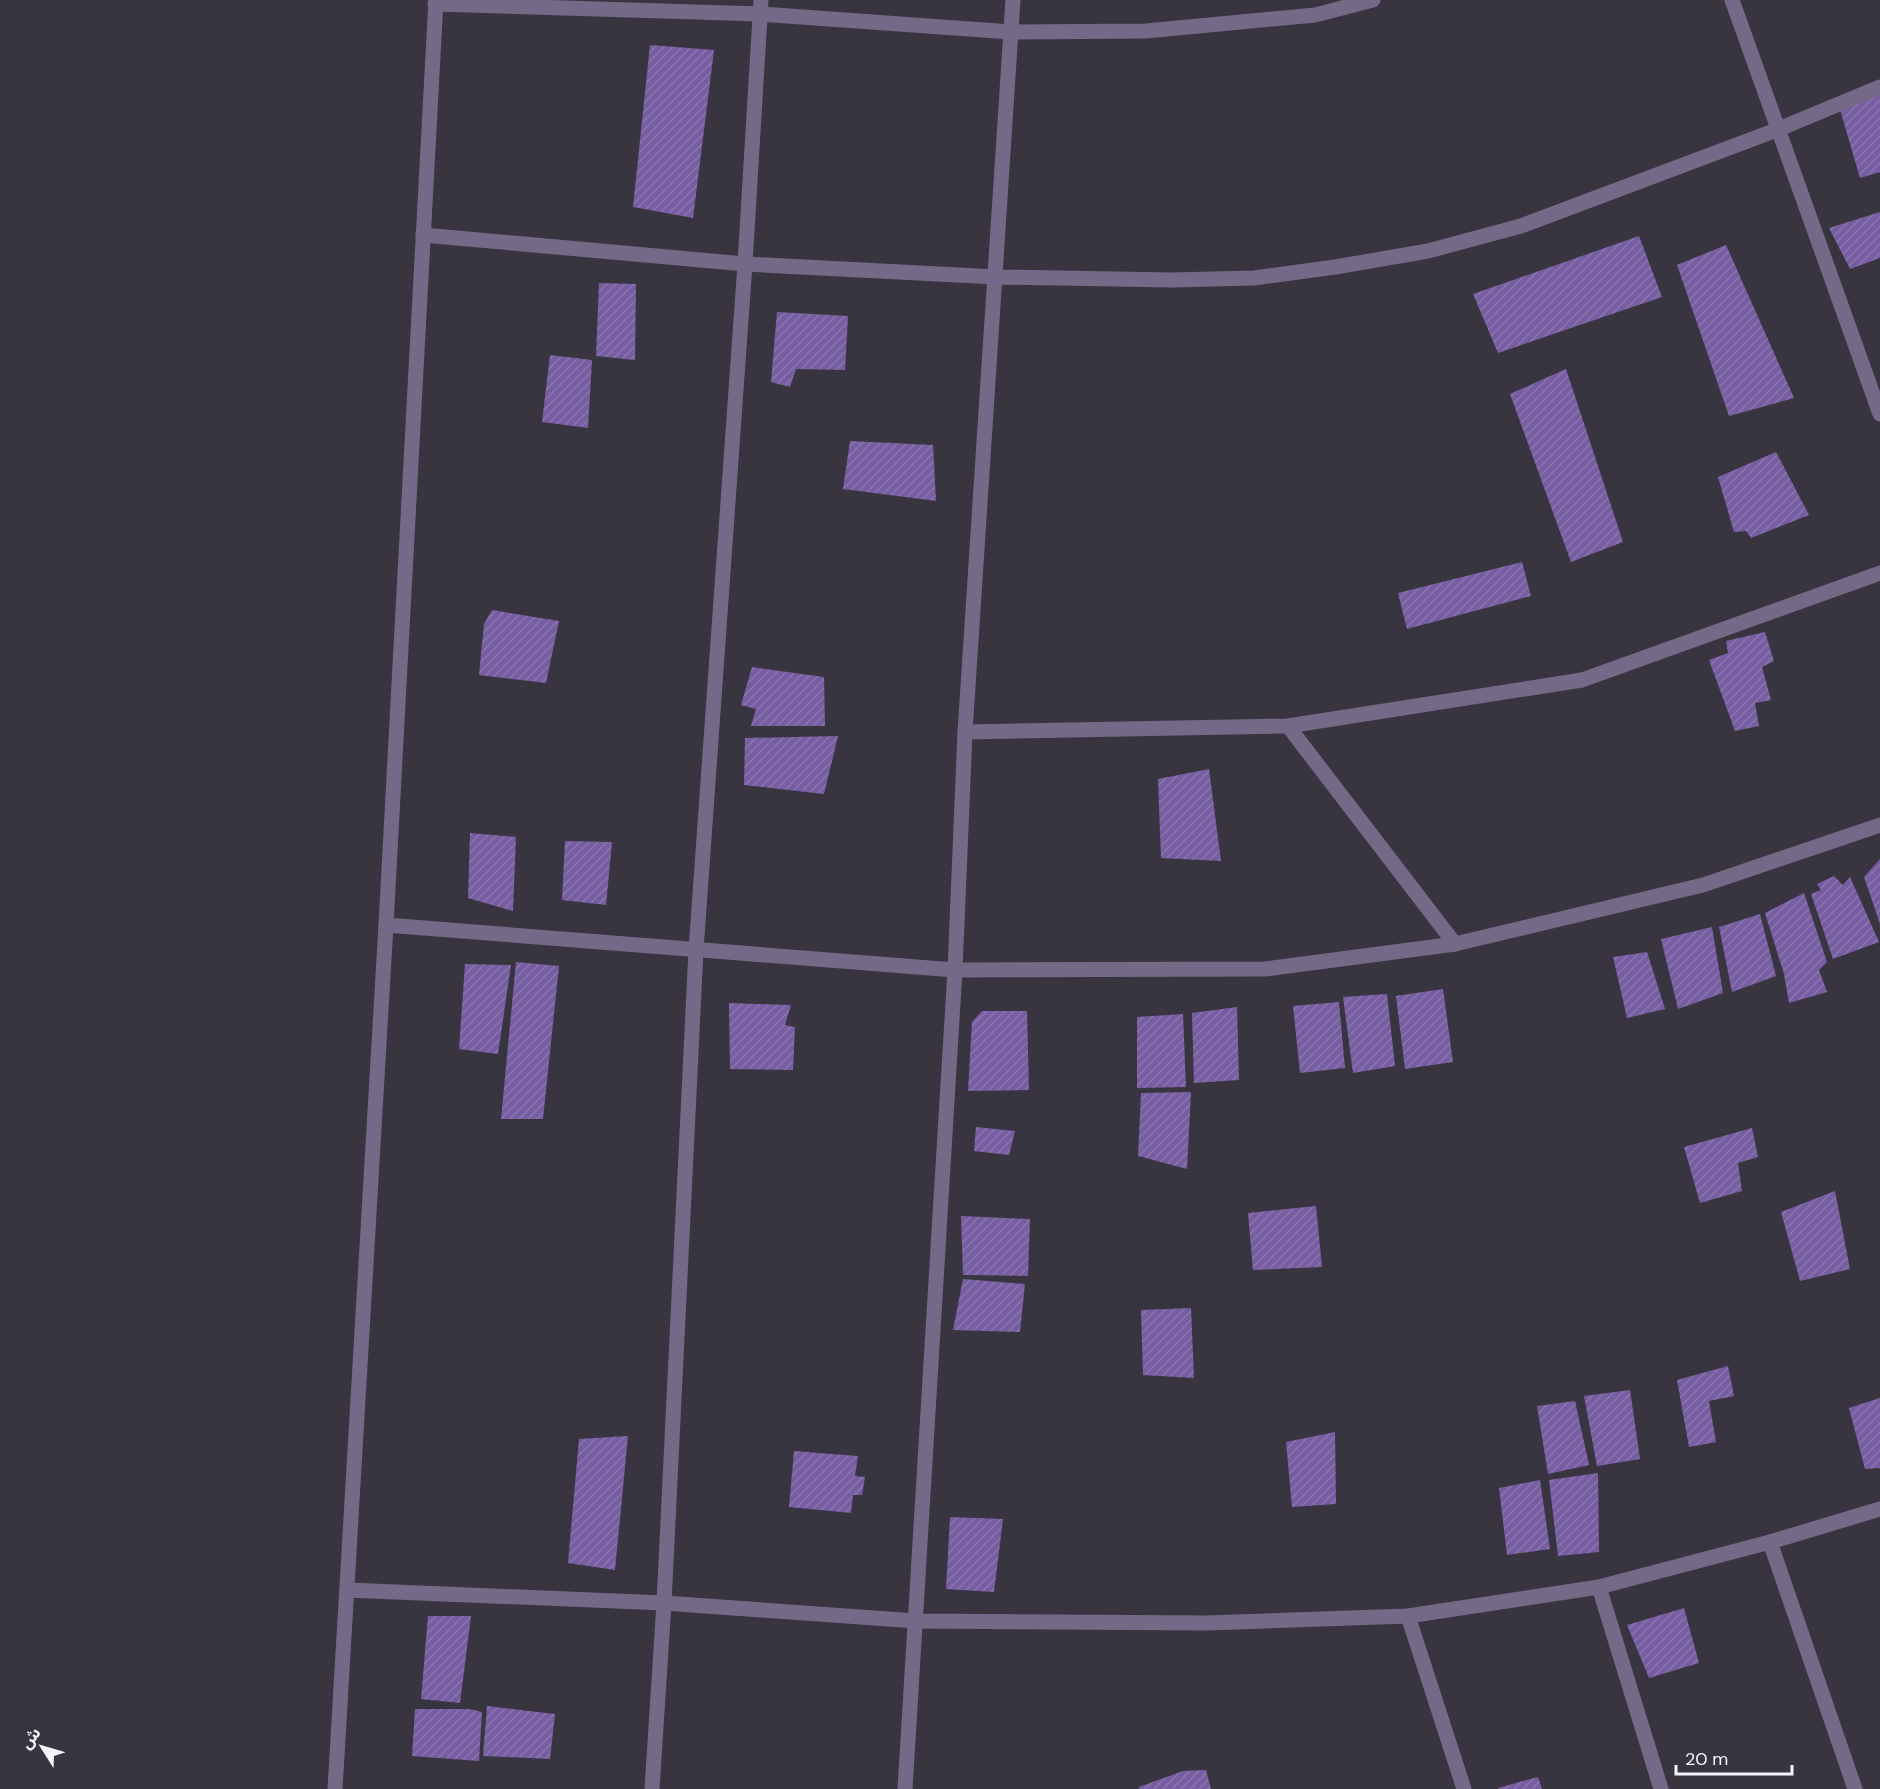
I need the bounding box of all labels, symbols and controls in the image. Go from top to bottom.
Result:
north arrow [12,1717,72,1777]
text: ش [15,1723,45,1753]
scale bar [1676,1738,1792,1776]
text: 20 m [1685,1747,1728,1771]

